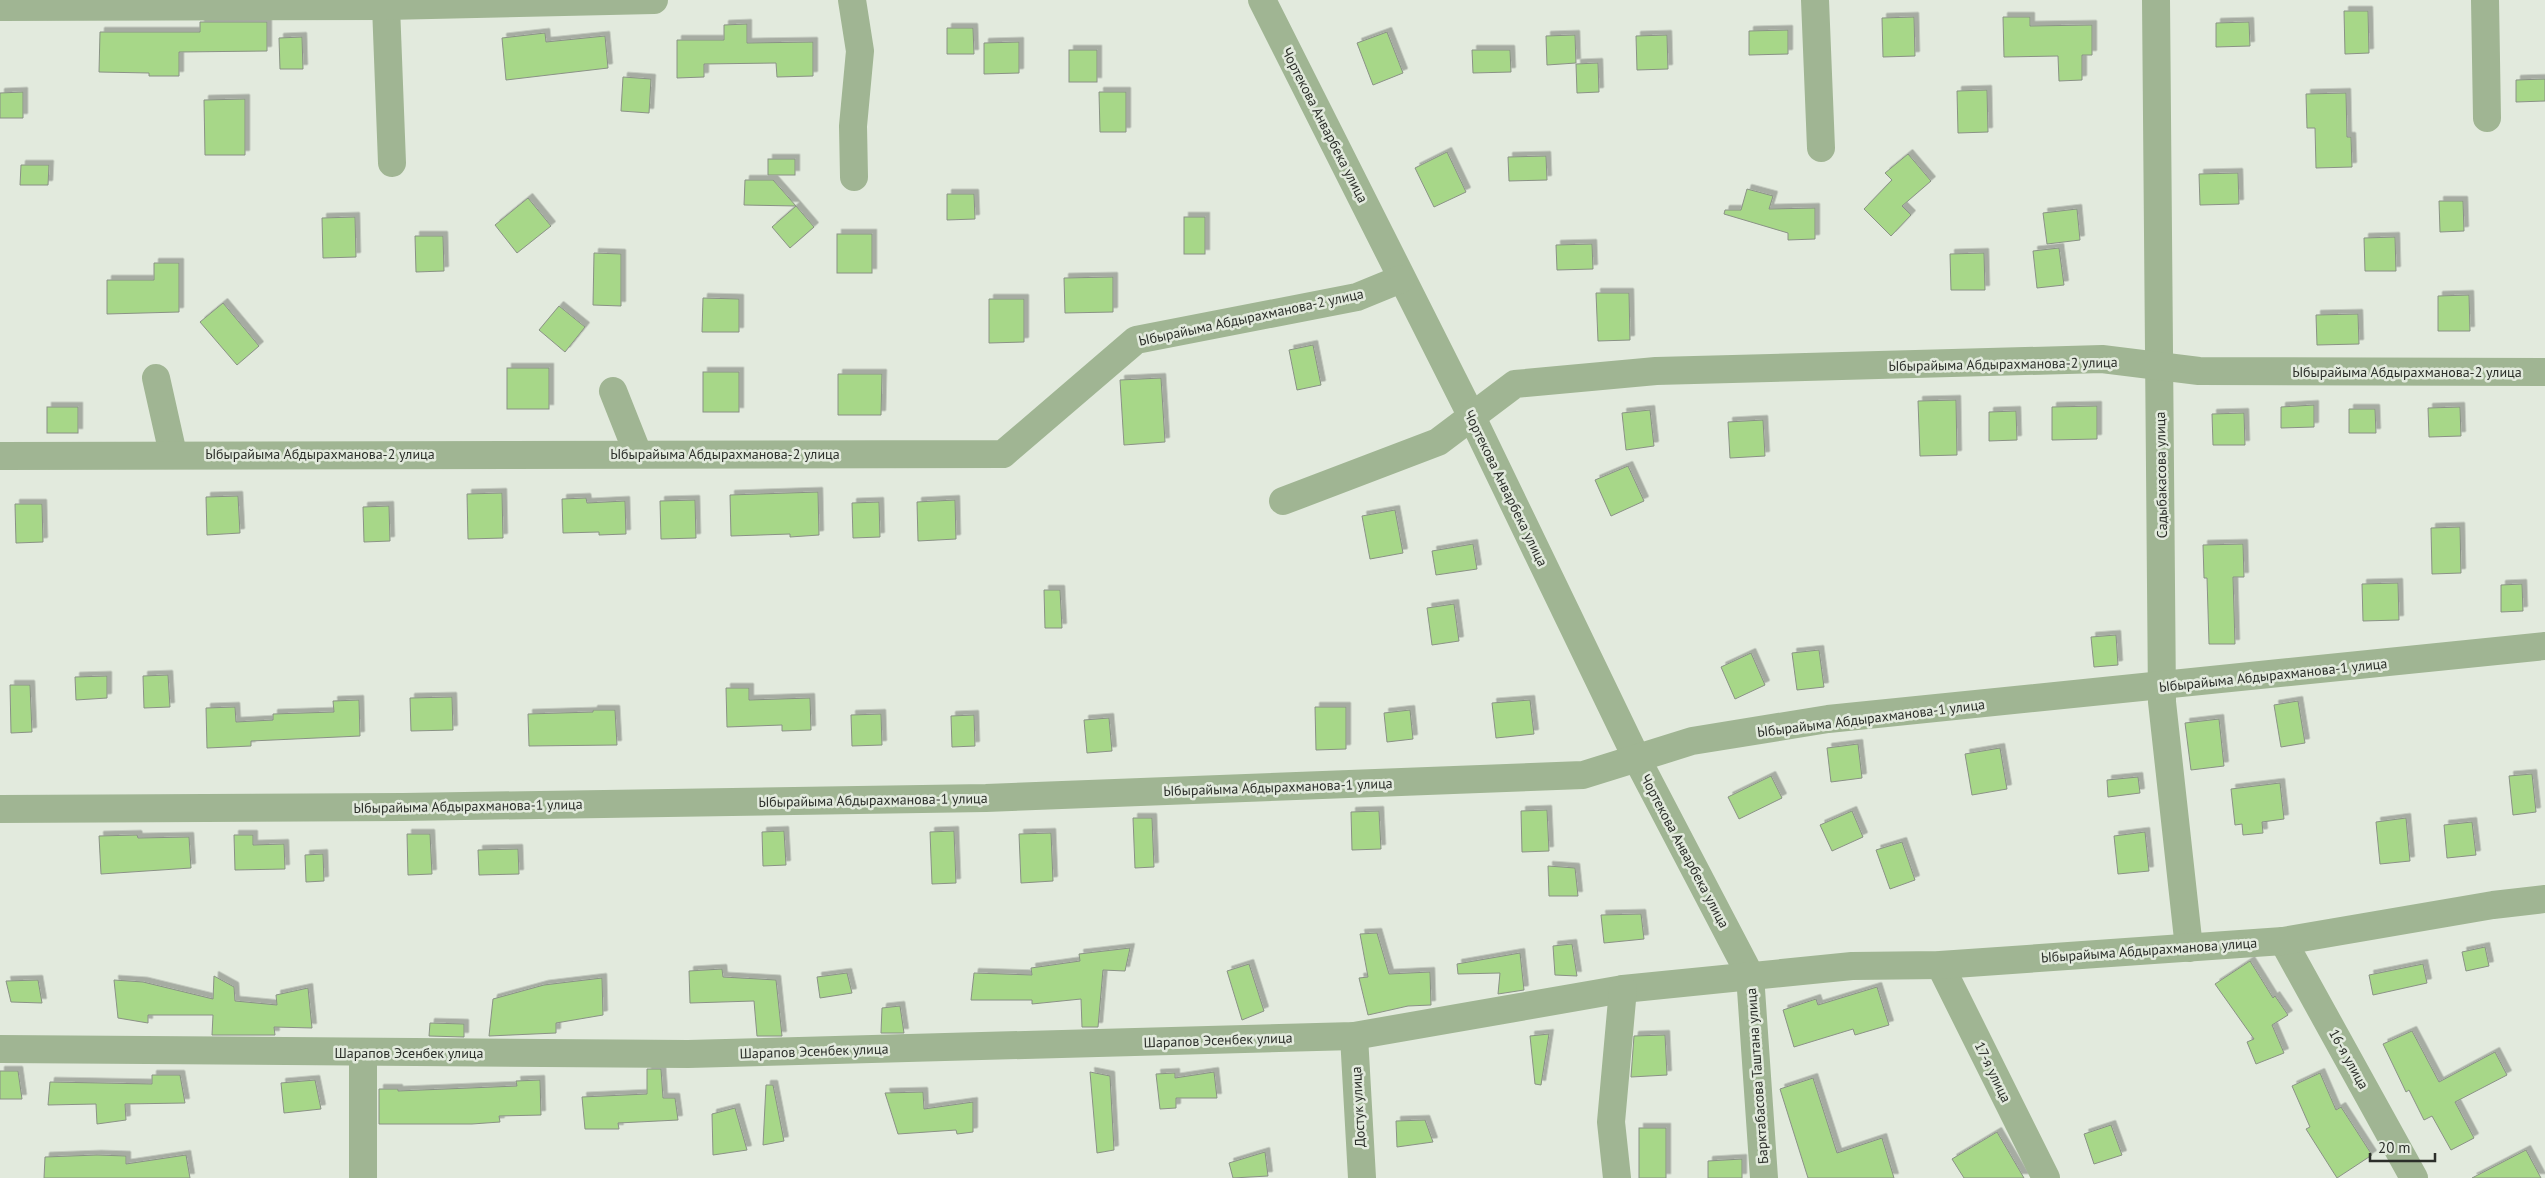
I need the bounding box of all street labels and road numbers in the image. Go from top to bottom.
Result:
street label: Чортекова Анварбека улица [1278,44,1372,206]
street label: Ыбырайыма Абдырахманова-2 улица [1137,284,1365,350]
street label: Ыбырайыма Абдырахманова-2 улица [1888,353,2118,375]
street label: Ыбырайыма Абдырахманова-2 улица [2292,363,2522,381]
street label: Чортекова Анварбека улица [1460,407,1552,569]
street label: Садыбакасова улица [2151,411,2171,538]
street label: Ыбырайыма Абдырахманова-2 улица [205,445,435,463]
street label: Ыбырайыма Абдырахманова-2 улица [610,445,840,463]
street label: Ыбырайыма Абдырахманова-1 улица [2158,654,2388,696]
street label: Ыбырайыма Абдырахманова-1 улица [1756,695,1986,741]
street label: Чортекова Анварбека улица [1637,771,1733,931]
street label: Ыбырайыма Абдырахманова-1 улица [1163,774,1393,800]
street label: Ыбырайыма Абдырахманова-1 улица [758,789,988,811]
street label: Ыбырайыма Абдырахманова-1 улица [353,795,583,817]
street label: Ыбырайыма Абдырахманова улица [2040,933,2258,967]
street label: Барктабасова Таштана улица [1742,987,1772,1165]
street label: 16-я улица [2325,1026,2373,1092]
street label: Шарапов Эсенбек улица [1143,1028,1293,1052]
street label: Шарапов Эсенбек улица [739,1039,889,1063]
street label: 17-я улица [1971,1039,2015,1105]
street label: Шарапов Эсенбек улица [335,1044,483,1062]
street label: Достук улица [1347,1066,1369,1148]

